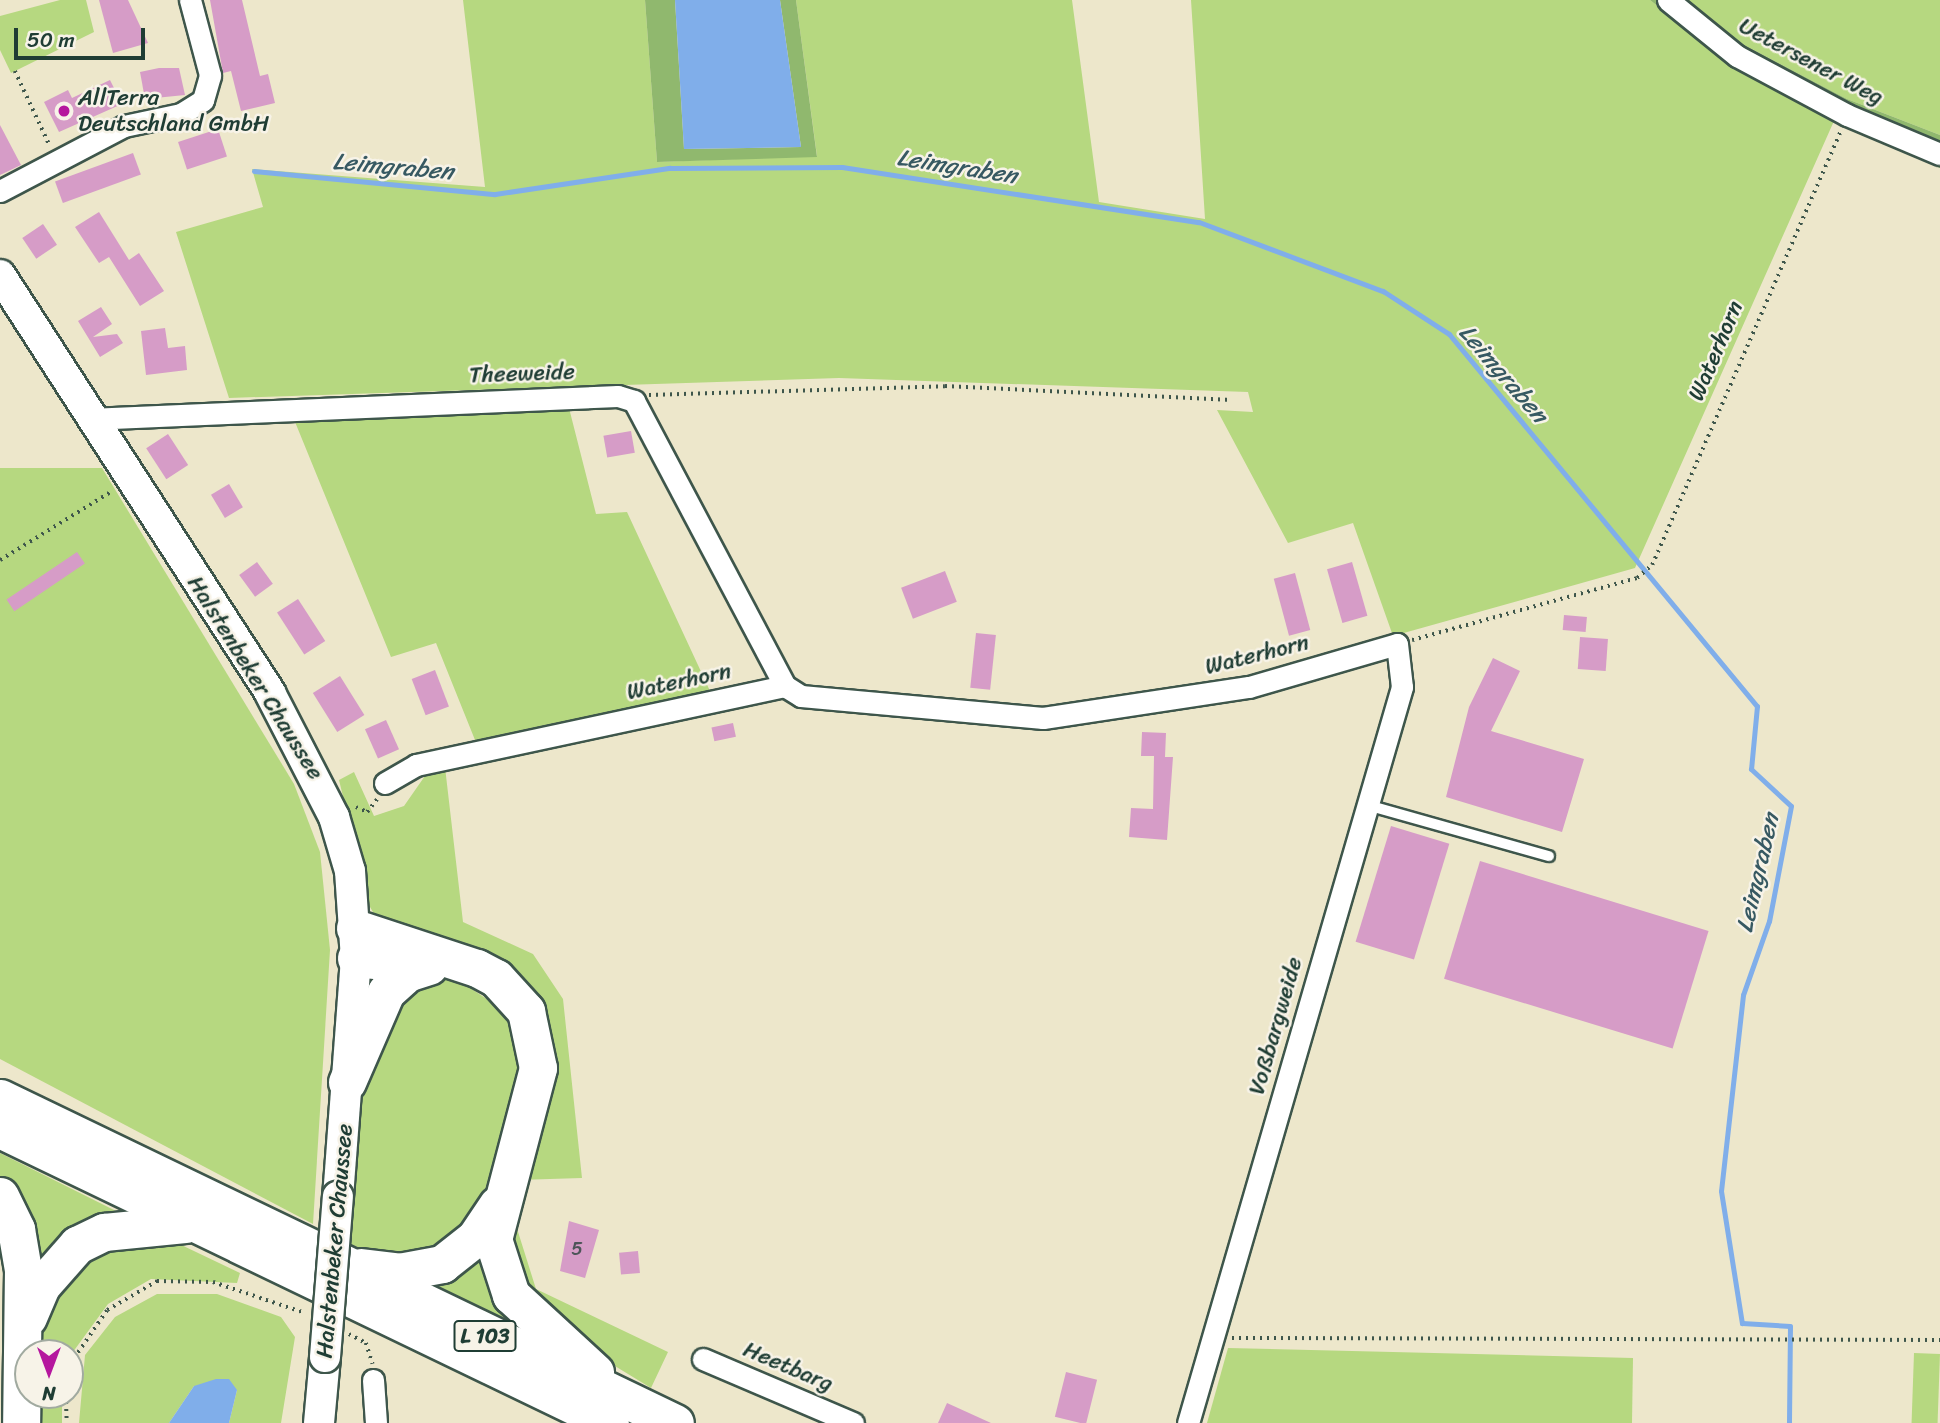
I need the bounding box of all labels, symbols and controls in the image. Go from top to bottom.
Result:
street label: Uetersener Weg [1734,12,1888,112]
scale bar [18,14,149,58]
text: 50 m [27,21,75,59]
place label: AllTerra Deutschland GmbH [78,84,269,138]
marker: AllTerra Deutschland GmbH [56,103,72,119]
water label: Leimgraben [895,143,1019,191]
water label: Leimgraben [332,147,454,187]
street label: Waterhorn [1683,297,1749,405]
water label: Leimgraben [1452,319,1554,429]
street label: Theeweide [469,358,575,390]
street label: Halstenbeker Chaussee [181,571,329,785]
street label: Waterhorn [1202,629,1312,681]
street label: Waterhorn [624,657,734,707]
water label: Leimgraben [1730,811,1786,935]
street label: Voßbargweide [1243,954,1309,1098]
street label: Halstenbeker Chaussee [311,1123,359,1359]
house number: 5 [571,1238,583,1260]
road number: L 103 [454,1318,516,1354]
street label: Heetbarg [739,1336,837,1398]
north arrow [14,1339,84,1409]
text: N [42,1377,56,1410]

